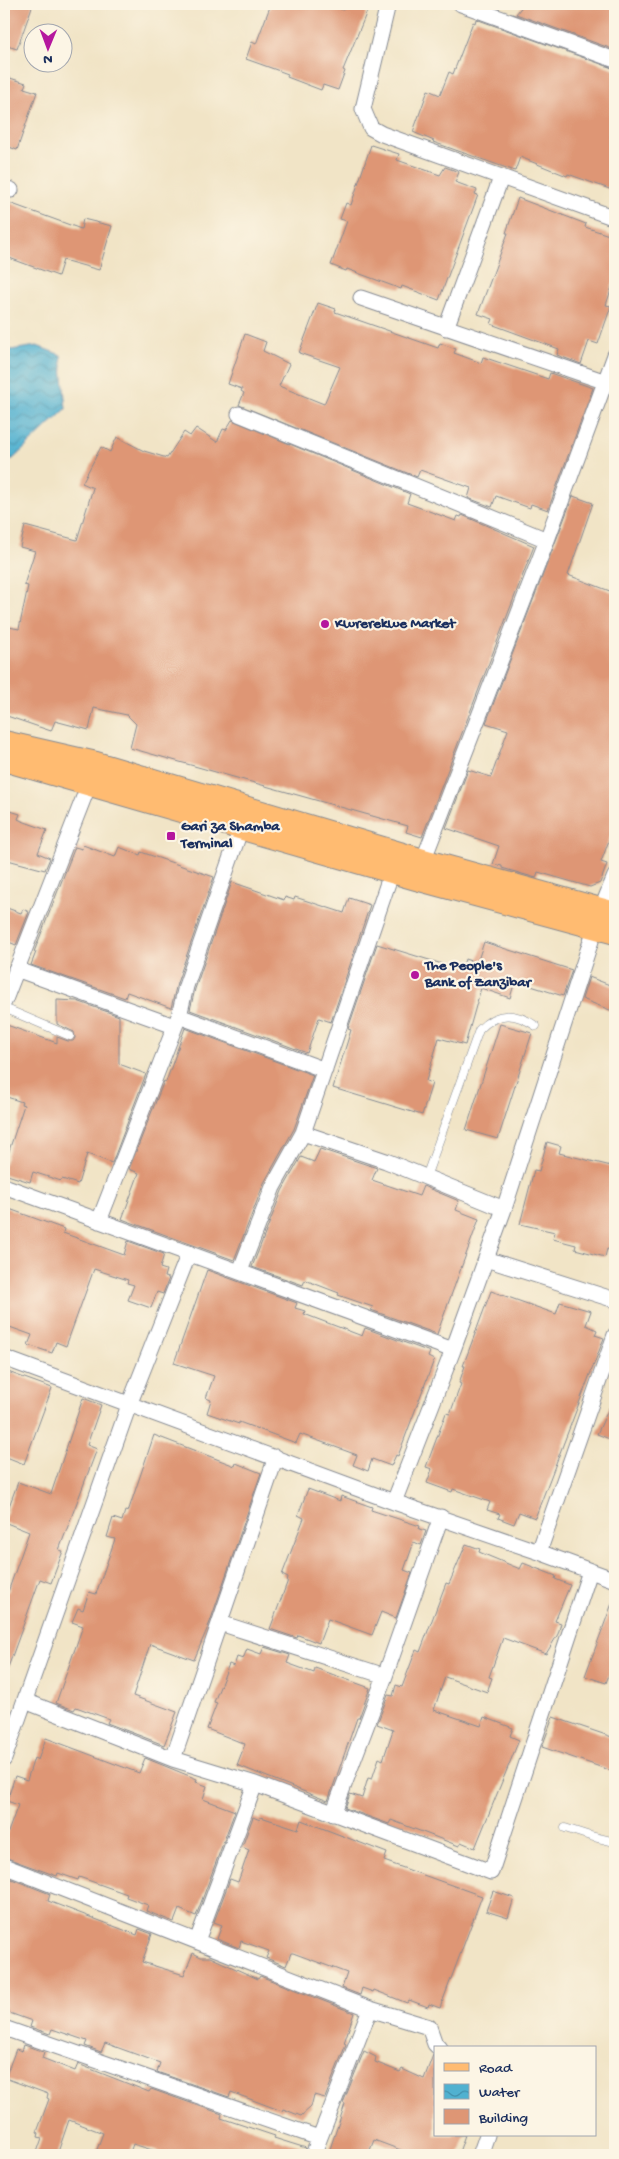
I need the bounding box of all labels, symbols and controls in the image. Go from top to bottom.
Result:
north arrow [22,22,72,72]
text: N [43,50,53,67]
place label: Kwrerekwe Market [334,615,457,633]
marker: Kwrerekwe Market [319,618,331,630]
place label: Gari za Shamba Terminal [180,818,280,853]
marker: Gari za Shamba Terminal [165,830,177,842]
place label: The People's Bank of Zanzibar [424,957,533,992]
marker: The People's Bank of Zanzibar [409,969,421,981]
legend [434,2046,596,2136]
text: Road [479,2060,513,2078]
text: Water [479,2084,521,2102]
text: Building [478,2110,528,2128]

